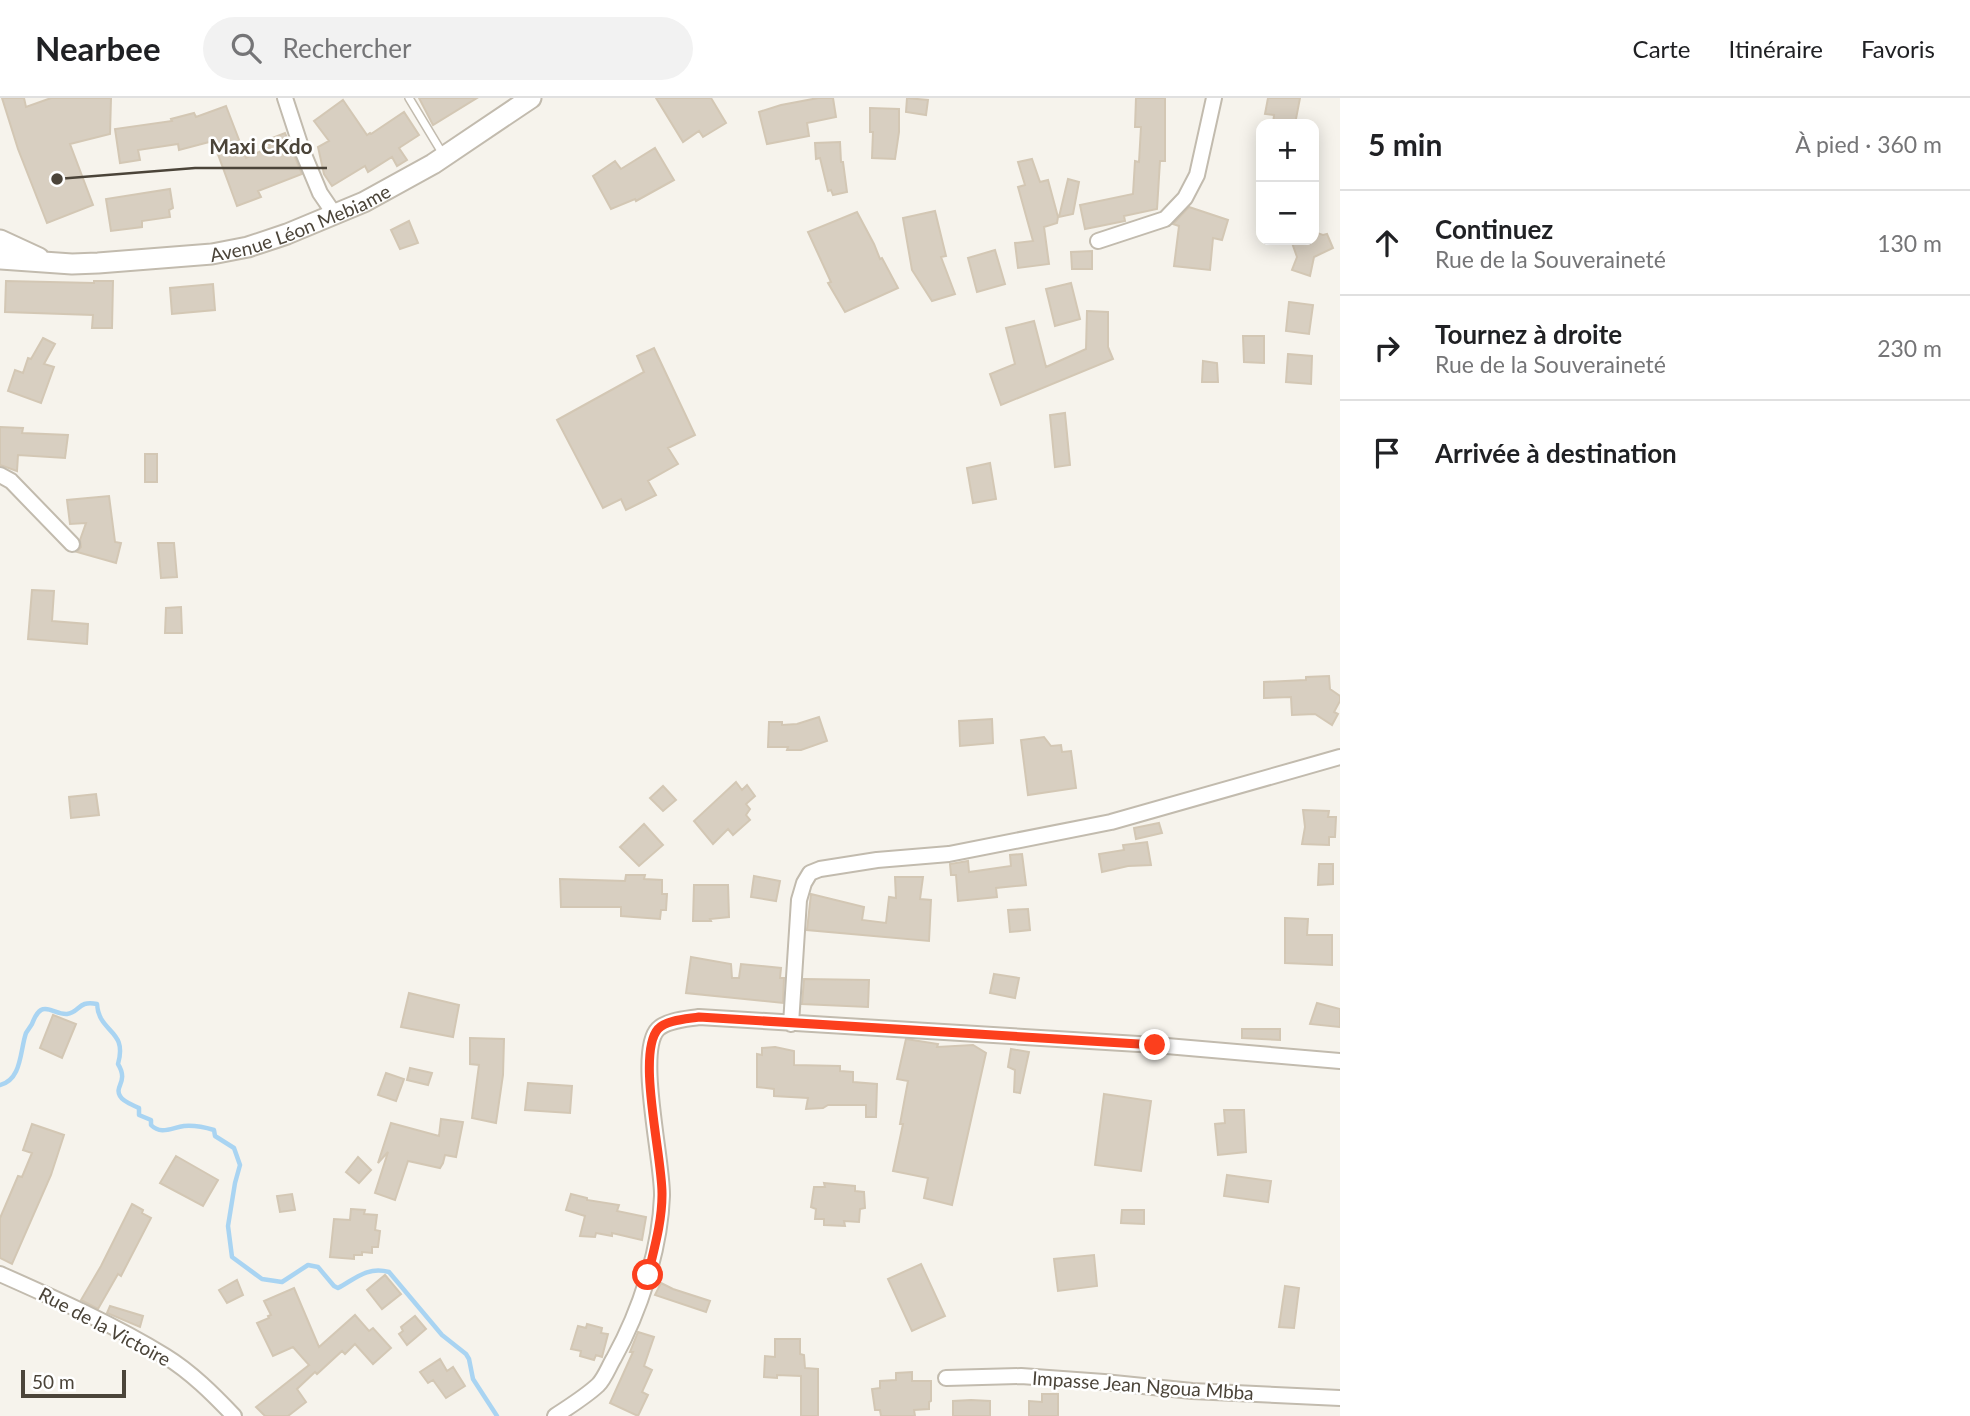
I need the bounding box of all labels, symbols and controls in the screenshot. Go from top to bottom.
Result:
search box [203,17,693,80]
text: Nearbee [35,28,161,68]
icon: search [227,29,265,67]
text: Rechercher [283,32,411,64]
text: Carte [1633,34,1691,63]
text: Itinéraire [1729,34,1823,63]
text: Favoris [1861,34,1935,63]
map controls [1256,119,1319,245]
button: + [1256,119,1319,182]
callout: Maxi CKdo [195,126,327,168]
text: 5 min [1368,126,1442,162]
text: À pied · 360 m [1795,130,1942,158]
text: Maxi CKdo [209,133,313,158]
street label: Avenue Léon Mebiame [208,179,394,266]
button: − [1256,182,1319,245]
text: Continuez [1435,213,1553,245]
icon: ahead [1368,224,1406,262]
text: 130 m [1877,229,1942,257]
text: Rue de la Souveraineté [1435,245,1666,273]
text: Tournez à droite [1435,318,1622,350]
icon: right [1368,329,1406,367]
text: 230 m [1877,334,1942,362]
text: Rue de la Souveraineté [1435,350,1666,378]
icon: arrive [1368,434,1406,472]
text: Arrivée à destination [1435,437,1677,469]
route end [1139,1029,1170,1060]
route start [632,1259,663,1290]
street label: Rue de la Victoire [35,1282,175,1370]
street label: Impasse Jean Ngoua Mbba [1031,1366,1255,1404]
scale bar [21,1367,126,1399]
text: 50 m [32,1370,75,1393]

